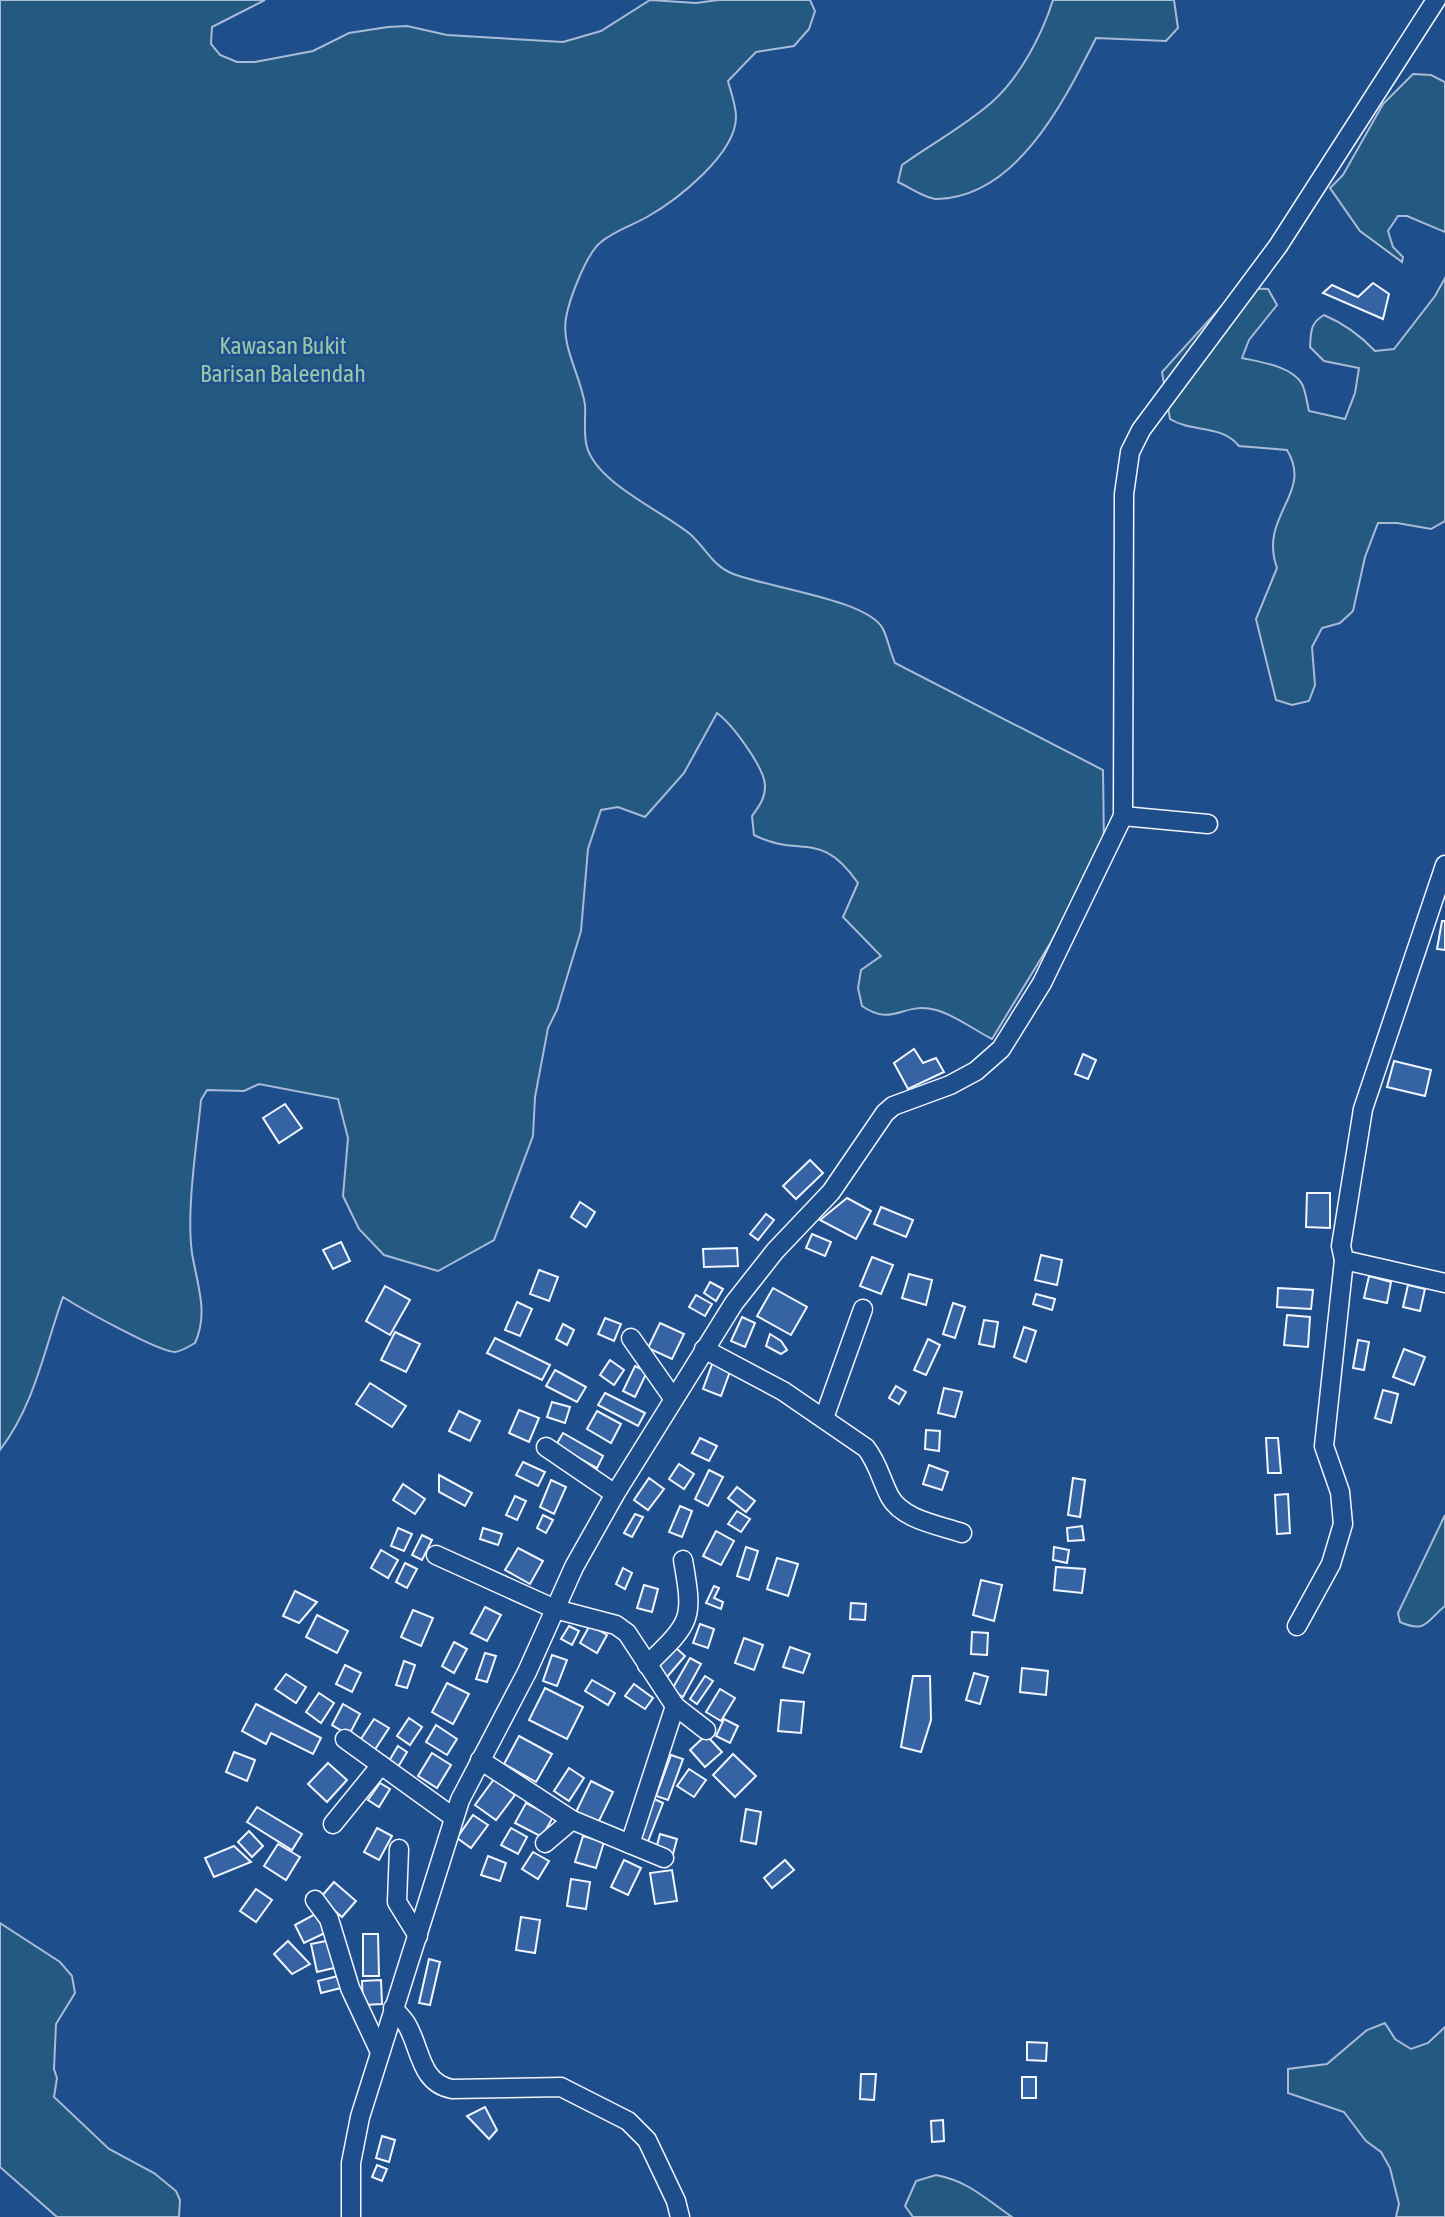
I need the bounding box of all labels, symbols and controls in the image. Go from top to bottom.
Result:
park label: Kawasan Bukit Barisan Baleendah [200,332,366,387]

